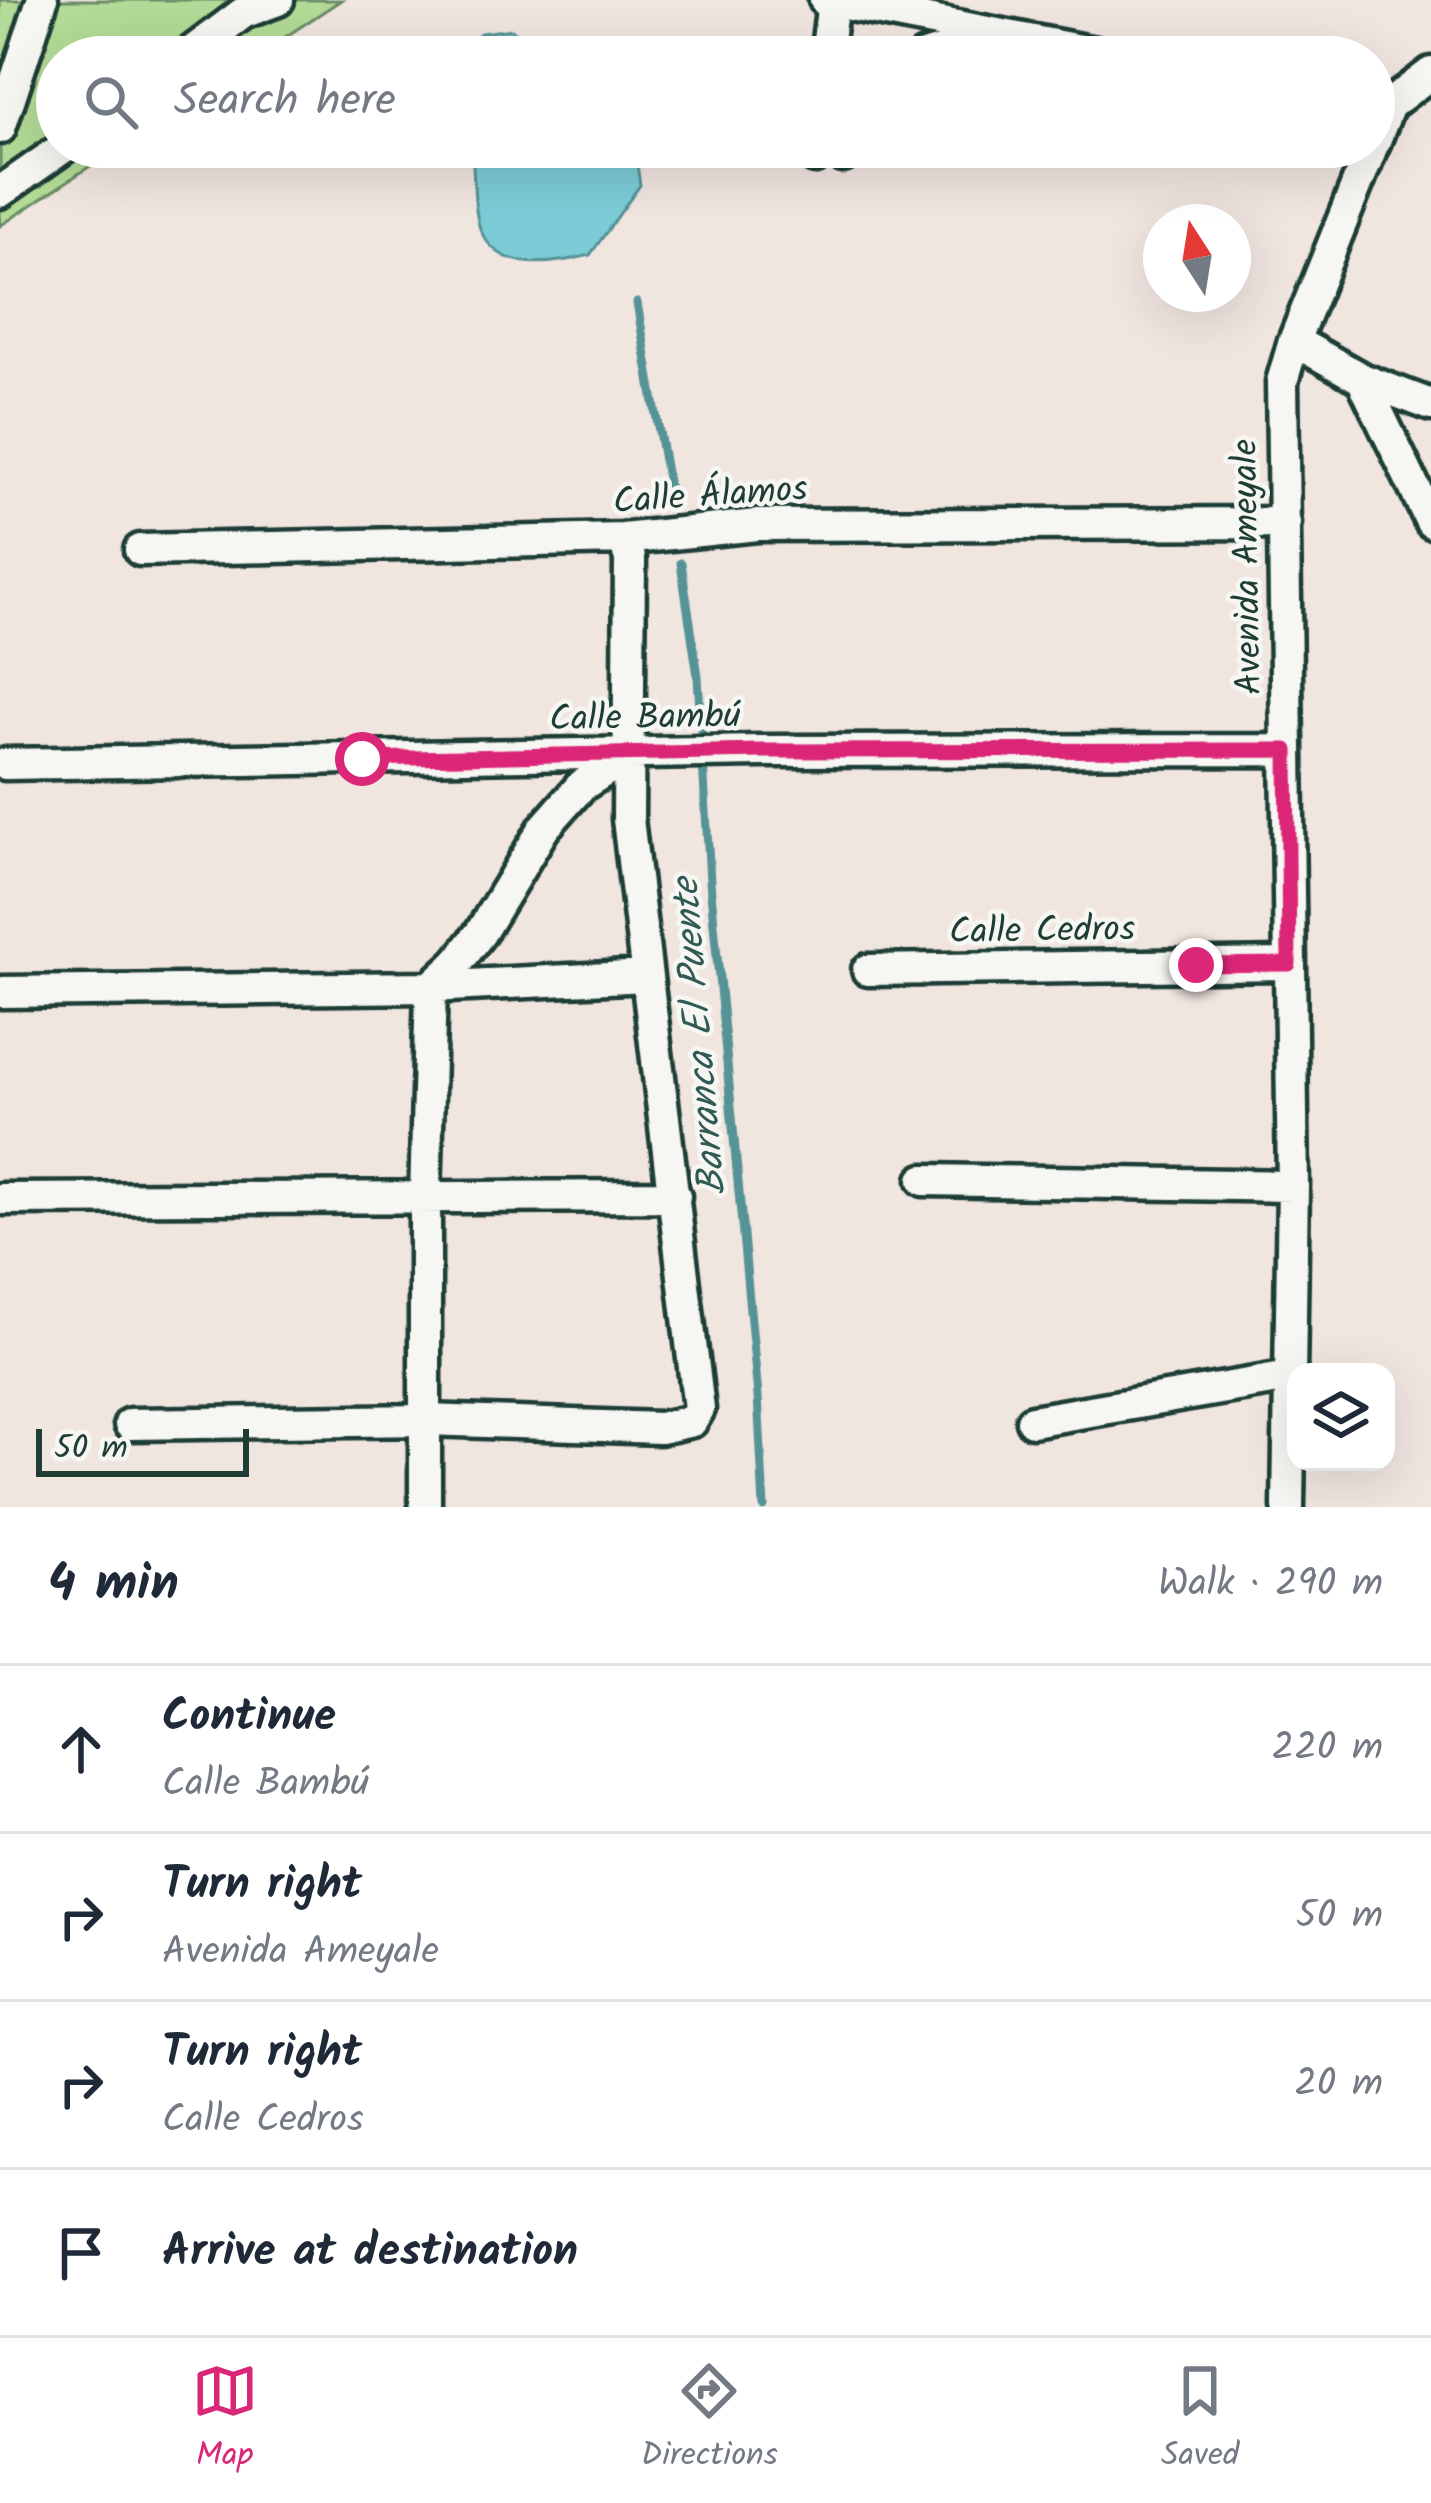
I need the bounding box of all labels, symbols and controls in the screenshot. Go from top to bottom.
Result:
search box [36,36,1395,168]
text: Search here [174,66,396,138]
icon: search [78,69,144,135]
north arrow [1143,204,1251,312]
street label: Avenida Ameyale [1218,439,1279,695]
street label: Calle Álamos [611,461,809,532]
street label: Calle Bambú [549,688,742,749]
route start [335,732,389,786]
water label: Barranca El Puente [656,872,746,1198]
street label: Calle Cedros [949,901,1136,962]
route end [1169,938,1223,992]
map controls [1287,1363,1395,1471]
button: layers [1287,1363,1395,1471]
scale bar [36,1423,249,1476]
text: 50 m [54,1423,128,1476]
text: 4 min [48,1545,179,1626]
text: Walk · 290 m [1158,1554,1383,1616]
text: Continue [162,1682,336,1754]
icon: ahead [48,1716,114,1782]
text: 220 m [1271,1718,1383,1780]
text: Calle Bambú [162,1754,369,1816]
text: Turn right [162,1850,362,1922]
icon: right [48,1884,114,1950]
text: 50 m [1296,1886,1383,1948]
text: Avenida Ameyale [162,1922,439,1984]
text: Turn right [162,2018,362,2090]
icon: right [48,2052,114,2118]
text: 20 m [1294,2054,1383,2116]
text: Calle Cedros [162,2090,364,2152]
text: Arrive at destination [162,2217,578,2289]
icon: arrive [48,2220,114,2286]
tab: Map [192,2358,258,2483]
tab: Directions [641,2358,778,2483]
tab: Saved [1161,2358,1239,2483]

